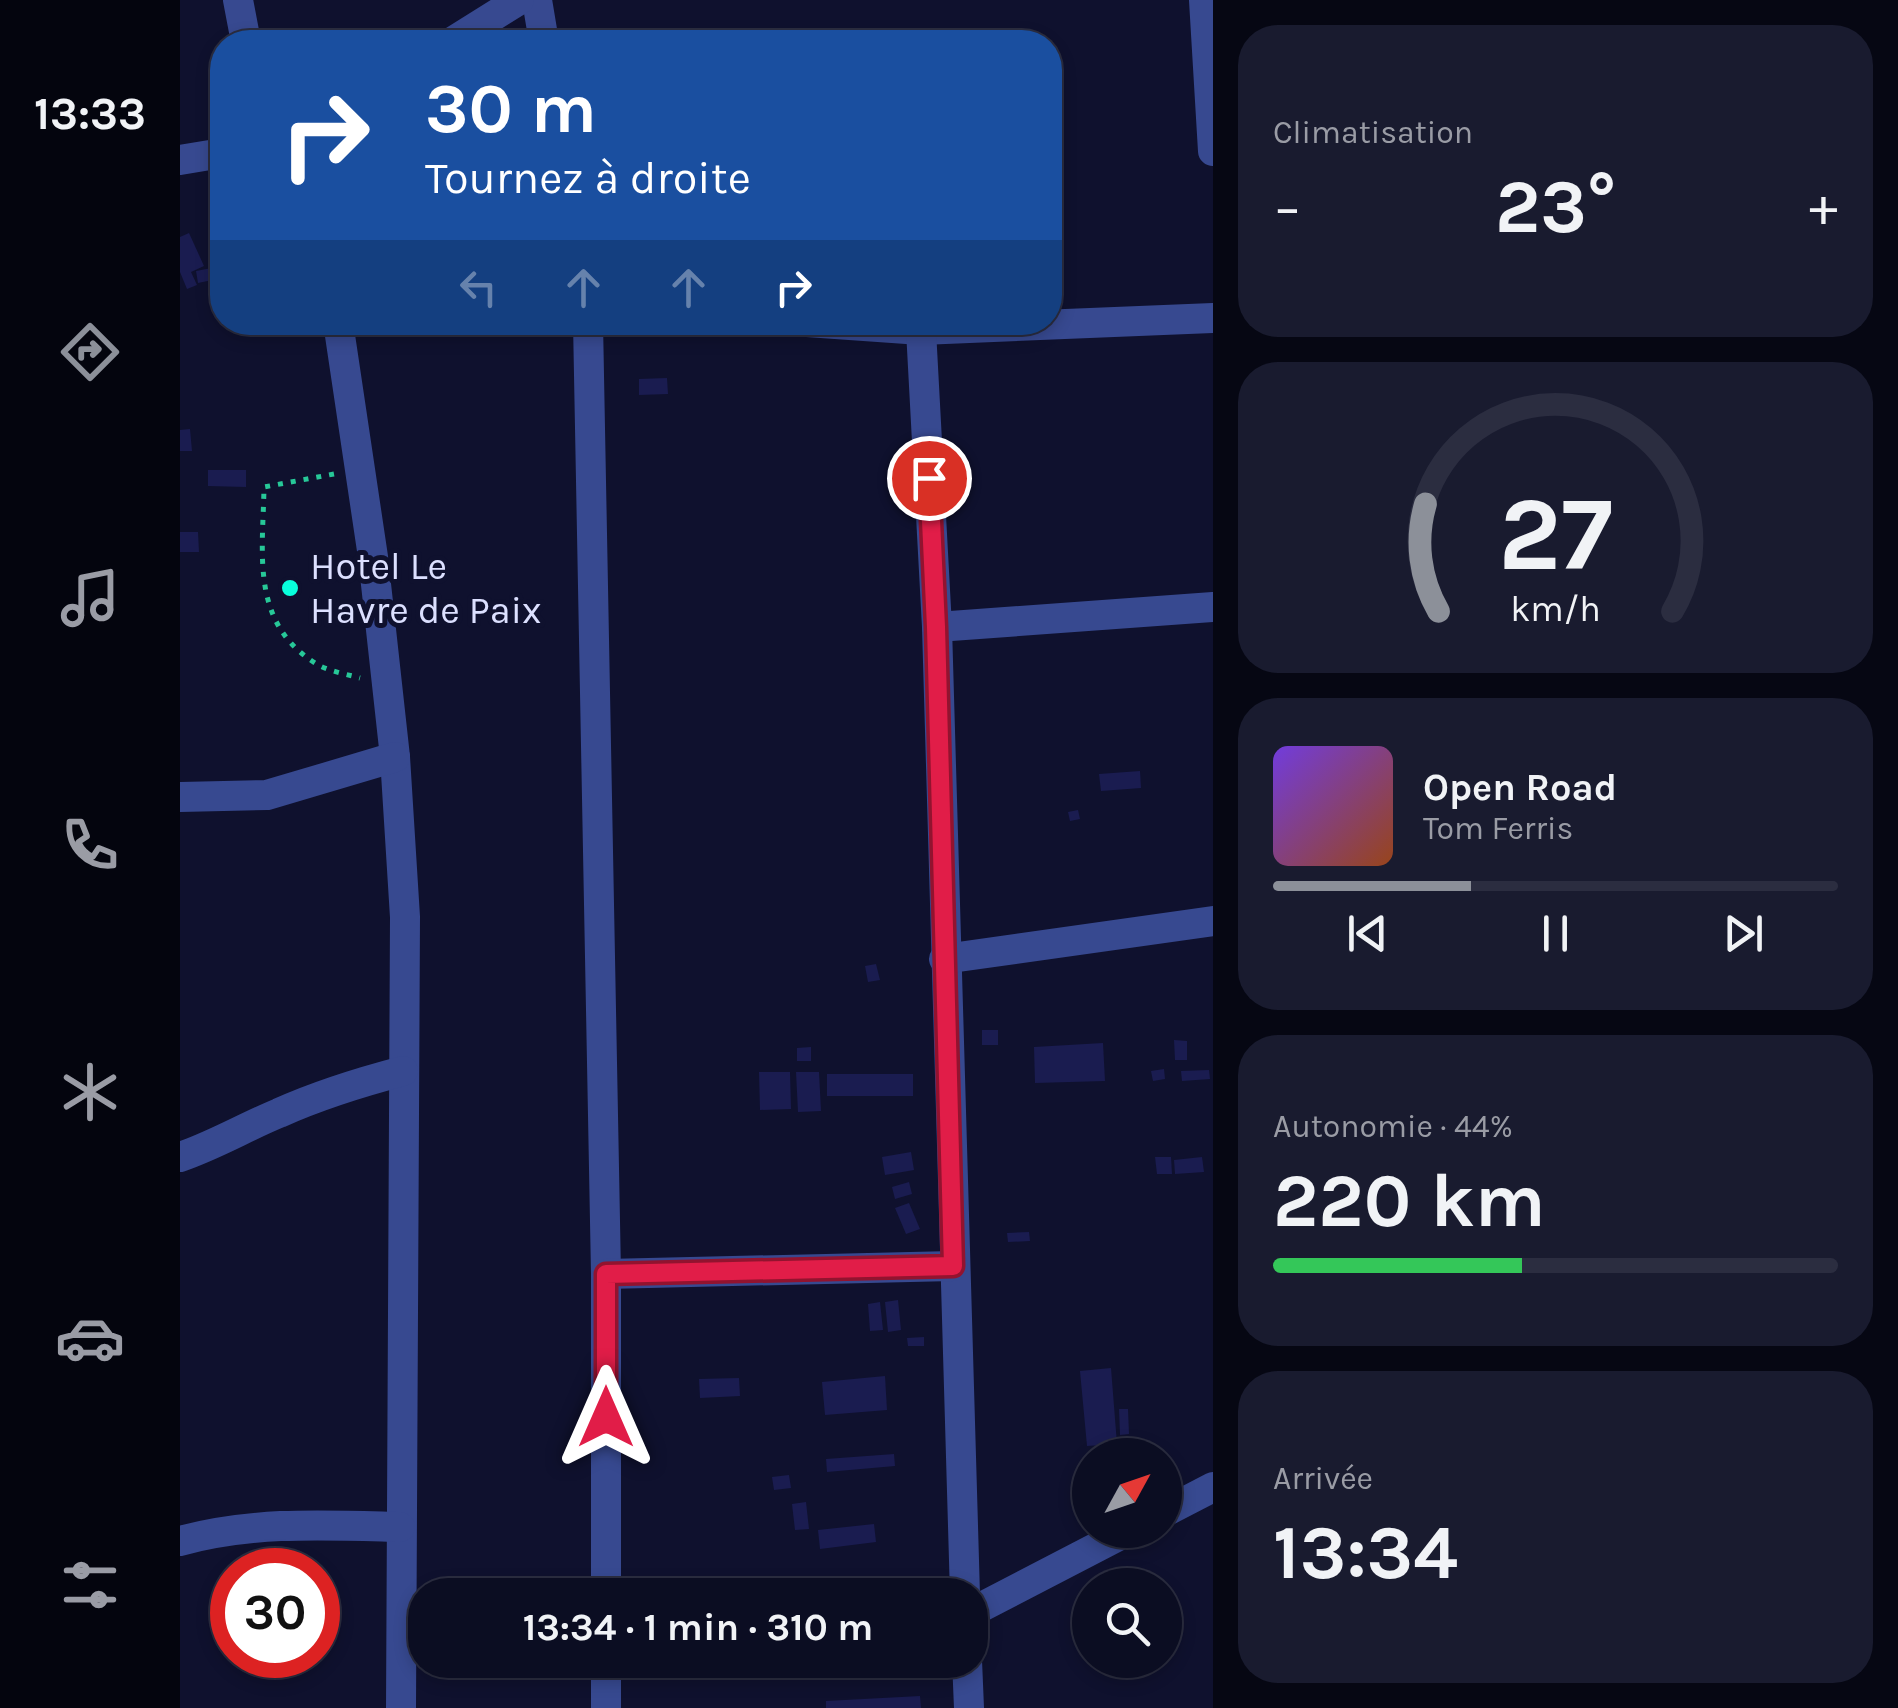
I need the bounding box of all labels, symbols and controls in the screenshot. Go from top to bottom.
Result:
text: 30 m [425,68,597,150]
icon: right [260,70,390,200]
text: 13:33 [34,88,146,140]
text: Climatisation [1273,114,1473,151]
text: Tournez à droite [425,152,751,204]
text: 23° [1495,163,1616,251]
text: − [1273,175,1302,239]
text: + [1809,175,1838,239]
icon: left [451,260,506,315]
icon: ahead [556,260,611,315]
icon: ahead [661,260,716,315]
icon: right [766,260,821,315]
icon: directions [55,317,125,387]
pin [887,436,972,521]
icon: arrive [902,451,957,506]
text: 27 [1498,474,1613,595]
place label: Hotel Le Havre de Paix [310,544,541,633]
icon: music [55,563,125,633]
marker: Hotel Le Havre de Paix [279,577,301,599]
text: km/h [1510,588,1601,630]
text: Open Road [1423,765,1617,810]
icon: phone [55,810,125,880]
text: Tom Ferris [1423,810,1573,847]
icon: previous [1340,906,1395,961]
icon: pause [1528,906,1583,961]
icon: next [1716,906,1771,961]
icon: climate [55,1057,125,1127]
text: Autonomie · 44% [1273,1108,1513,1145]
text: 220 km [1273,1157,1546,1245]
icon: car [55,1303,125,1373]
position arrow [554,1365,658,1469]
north arrow [1072,1438,1182,1548]
map controls [1072,1438,1182,1678]
text: Arrivée [1273,1460,1373,1497]
text: 13:34 [1273,1509,1458,1597]
speed limit sign: 30 [210,1548,340,1678]
icon: filters [55,1550,125,1620]
button: search [1072,1568,1182,1678]
text: 13:34 · 1 min · 310 m [523,1605,873,1650]

